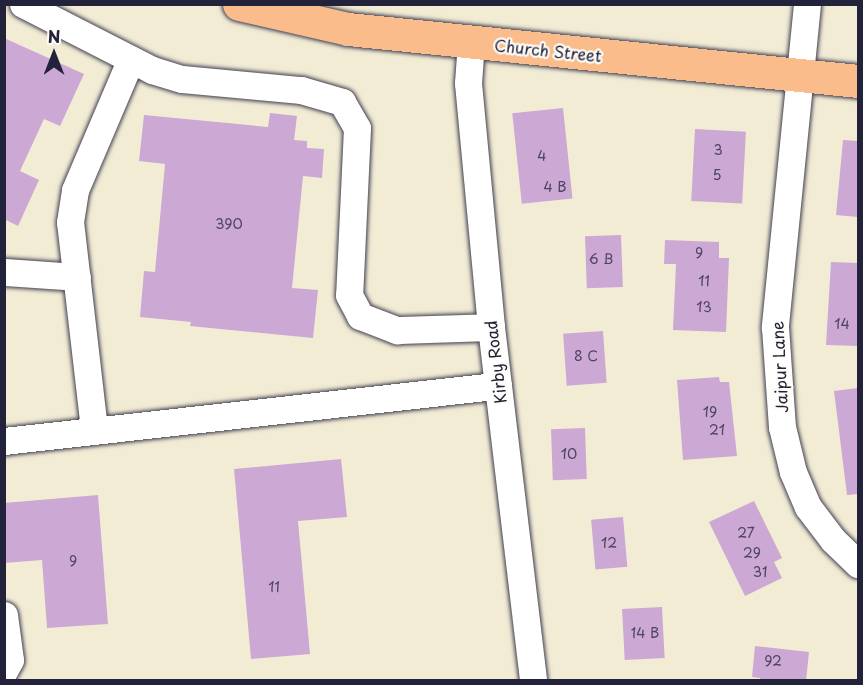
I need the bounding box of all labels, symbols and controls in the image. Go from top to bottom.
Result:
north arrow [24,24,84,84]
text: N [48,24,60,48]
street label: Church Street [493,35,603,65]
house number: 3 [713,142,723,158]
house number: 4 [537,148,547,164]
house number: 5 [712,167,722,183]
house number: 4 B [543,179,567,195]
house number: 390 [215,216,243,232]
house number: 9 [695,245,703,261]
house number: 6 B [589,251,613,267]
house number: 11 [698,273,710,289]
house number: 13 [696,299,712,315]
house number: 14 [834,316,850,332]
street label: Kirby Road [480,319,510,405]
street label: Jaipur Lane [767,321,791,413]
house number: 8 C [574,348,598,364]
house number: 19 [703,404,717,420]
house number: 21 [709,422,725,438]
house number: 10 [561,446,577,462]
house number: 27 [737,525,755,541]
house number: 12 [601,535,617,551]
house number: 29 [743,545,761,561]
house number: 9 [69,553,77,569]
house number: 31 [753,564,767,580]
house number: 11 [268,579,280,595]
house number: 14 B [630,625,660,641]
house number: 92 [764,653,782,669]

